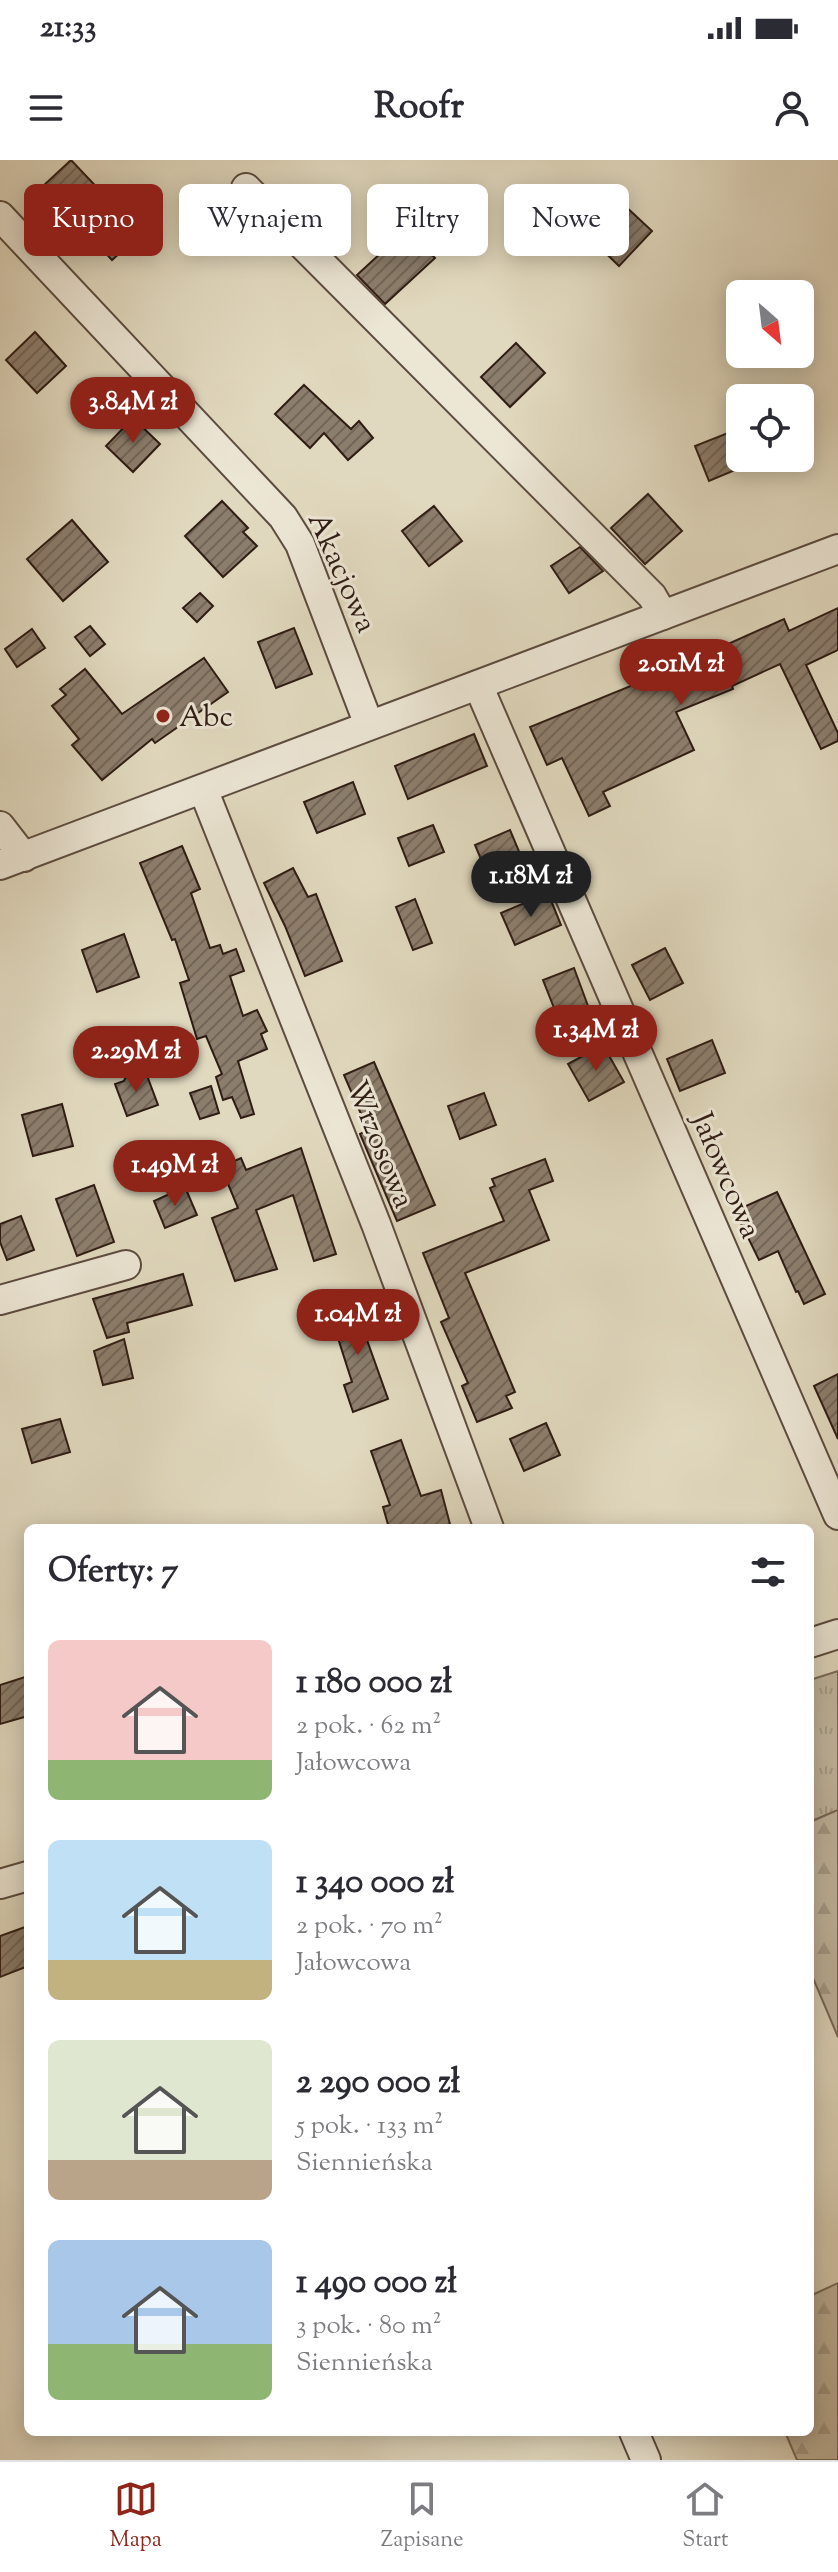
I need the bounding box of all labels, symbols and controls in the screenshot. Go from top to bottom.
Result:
text: 21:33 [40,7,96,50]
text: Roofr [374,82,464,134]
icon: menu [24,86,68,130]
icon: person [770,86,814,130]
chip: Kupno [24,184,163,256]
chip: Wynajem [179,184,351,256]
chip: Filtry [367,184,488,256]
chip: Nowe [504,184,629,256]
north arrow [726,280,814,368]
map controls [726,280,814,472]
pin: 3.84M zł [50,377,216,445]
text: 3.84M zł [88,384,178,421]
button: locate [726,384,814,472]
street label: Akacjowa [295,506,386,640]
pin: 2.01M zł [598,639,764,707]
text: 2.01M zł [638,646,724,683]
place label: Abc [179,697,233,740]
marker: Abc [154,707,172,725]
pin: 1.18M zł [448,851,614,919]
text: 1.18M zł [489,858,573,895]
pin: 1.34M zł [513,1005,679,1073]
text: 1.34M zł [553,1012,639,1049]
pin: 2.29M zł [53,1026,219,1094]
text: 2.29M zł [91,1033,181,1070]
street label: Wrzosowa [334,1075,424,1215]
street label: Jałowcowa [678,1104,771,1246]
pin: 1.49M zł [92,1140,258,1208]
text: 1.49M zł [131,1147,219,1184]
pin: 1.04M zł [275,1289,441,1357]
text: 1.04M zł [315,1296,401,1333]
text: Oferty: 7 [48,1548,178,1597]
icon: filters [746,1550,790,1594]
text: 1 180 000 zł [296,1659,452,1708]
icon: home [112,1672,208,1768]
text: 2 pok. · 62 m² [296,1708,441,1745]
text: Jałowcowa [296,1745,411,1782]
text: 1 340 000 zł [296,1859,454,1908]
icon: home [112,1872,208,1968]
text: 2 pok. · 70 m² [296,1908,443,1945]
text: Jałowcowa [296,1945,411,1982]
text: 2 290 000 zł [296,2059,460,2108]
icon: home [112,2072,208,2168]
text: 5 pok. · 133 m² [296,2108,443,2145]
text: Siennieńska [296,2145,433,2182]
text: 1 490 000 zł [296,2259,457,2308]
icon: home [112,2272,208,2368]
text: 3 pok. · 80 m² [296,2308,441,2345]
text: Siennieńska [296,2345,433,2382]
tab: Mapa [109,2477,162,2557]
tab: Zapisane [381,2477,463,2557]
tab: Start [682,2477,729,2557]

